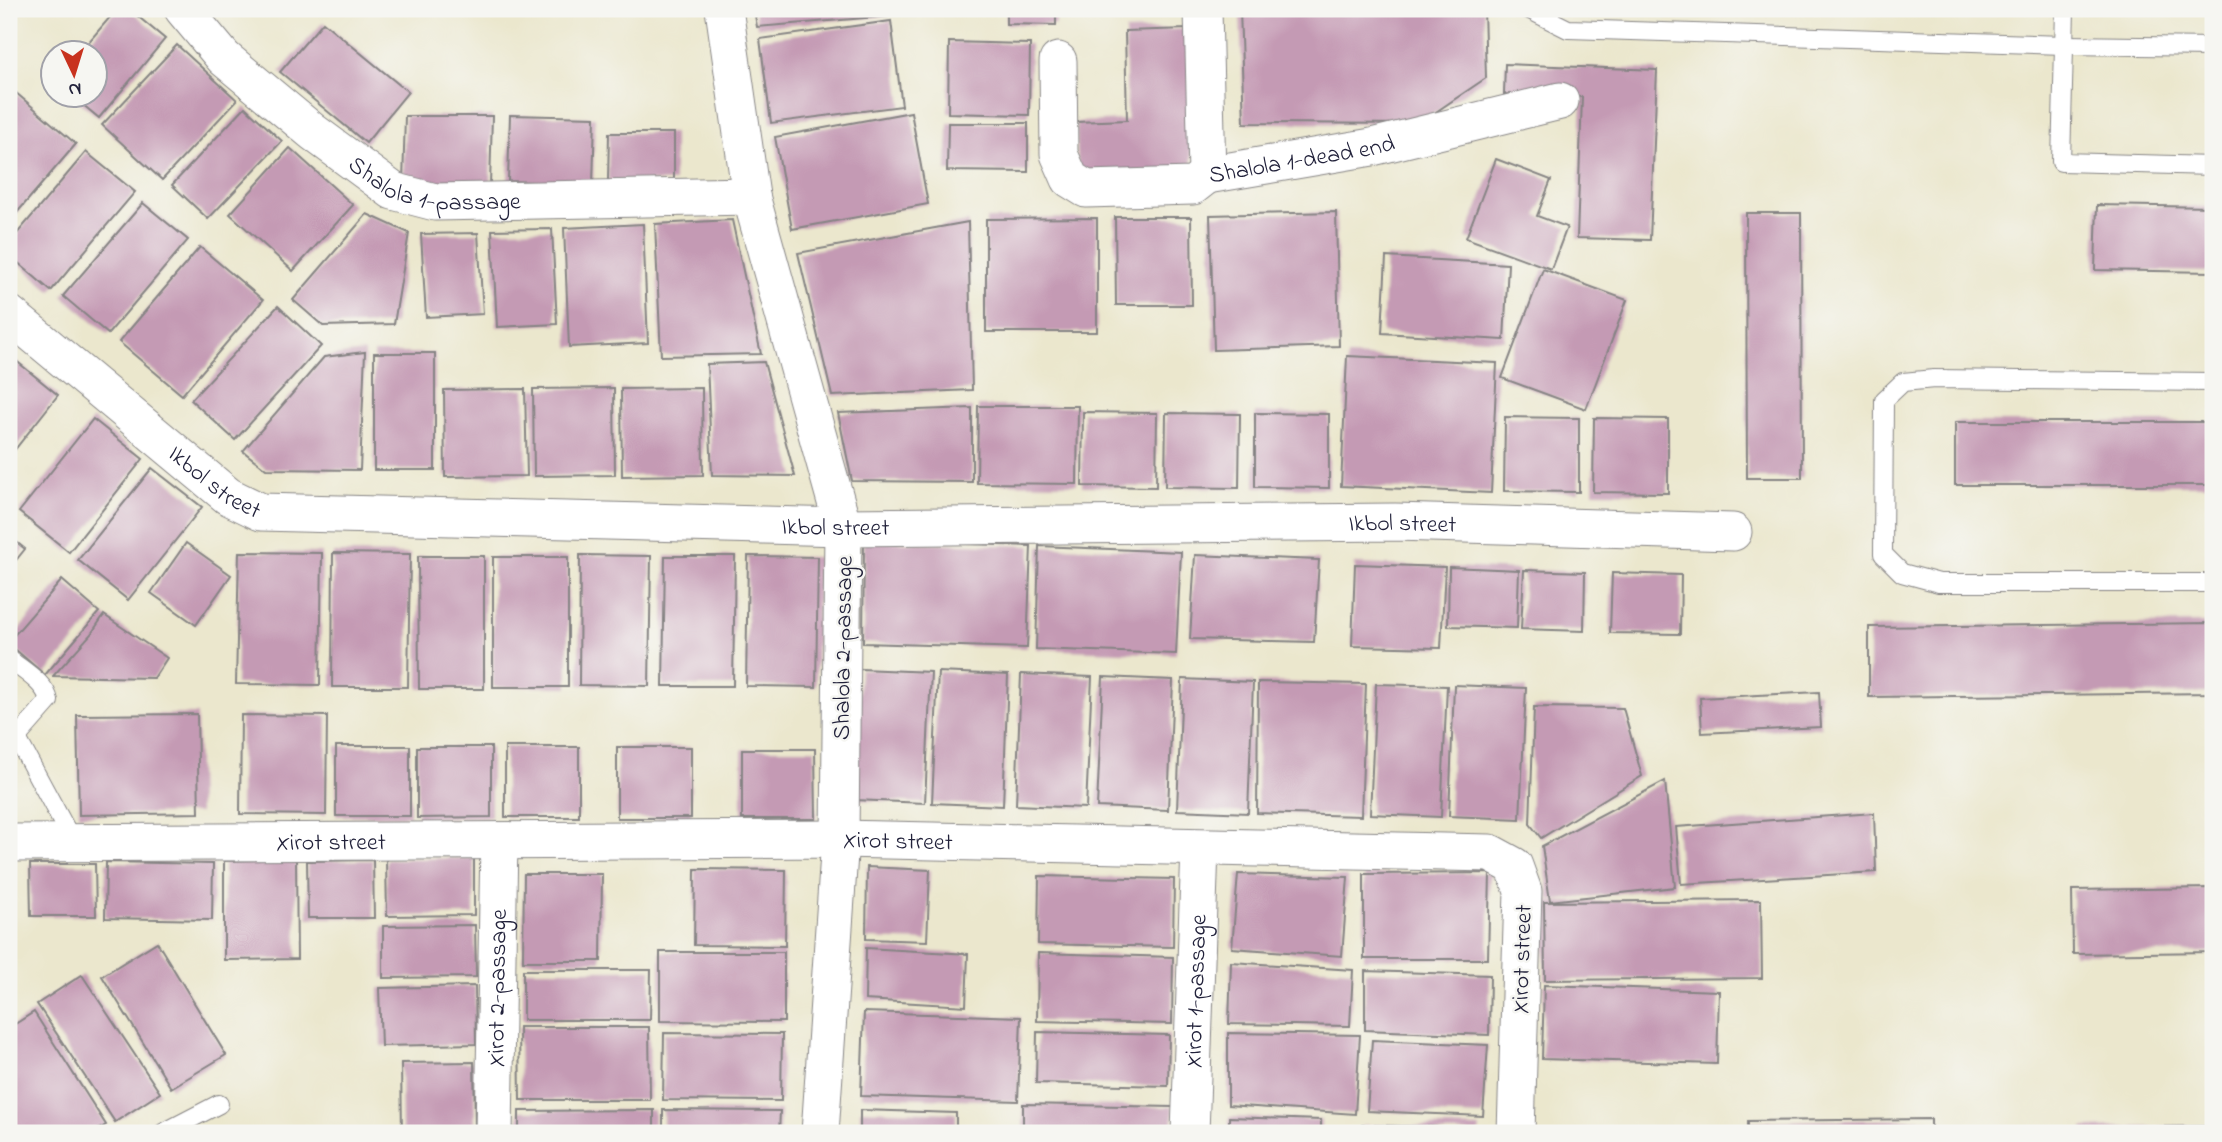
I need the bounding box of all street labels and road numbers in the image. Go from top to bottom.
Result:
street label: Shalola 1-dead end [1206,127,1399,194]
street label: Shalola 1-passage [340,149,521,222]
street label: Ikbol street [159,438,266,529]
street label: Ikbol street [1348,507,1457,544]
street label: Ikbol street [781,510,890,547]
street label: Shalola 2-passage [825,555,864,741]
street label: Xirot street [843,824,953,861]
street label: Xirot street [276,826,386,862]
street label: Xirot street [1504,904,1543,1014]
street label: Xirot 2-passage [480,908,518,1067]
street label: Xirot 1-passage [1177,913,1218,1069]

